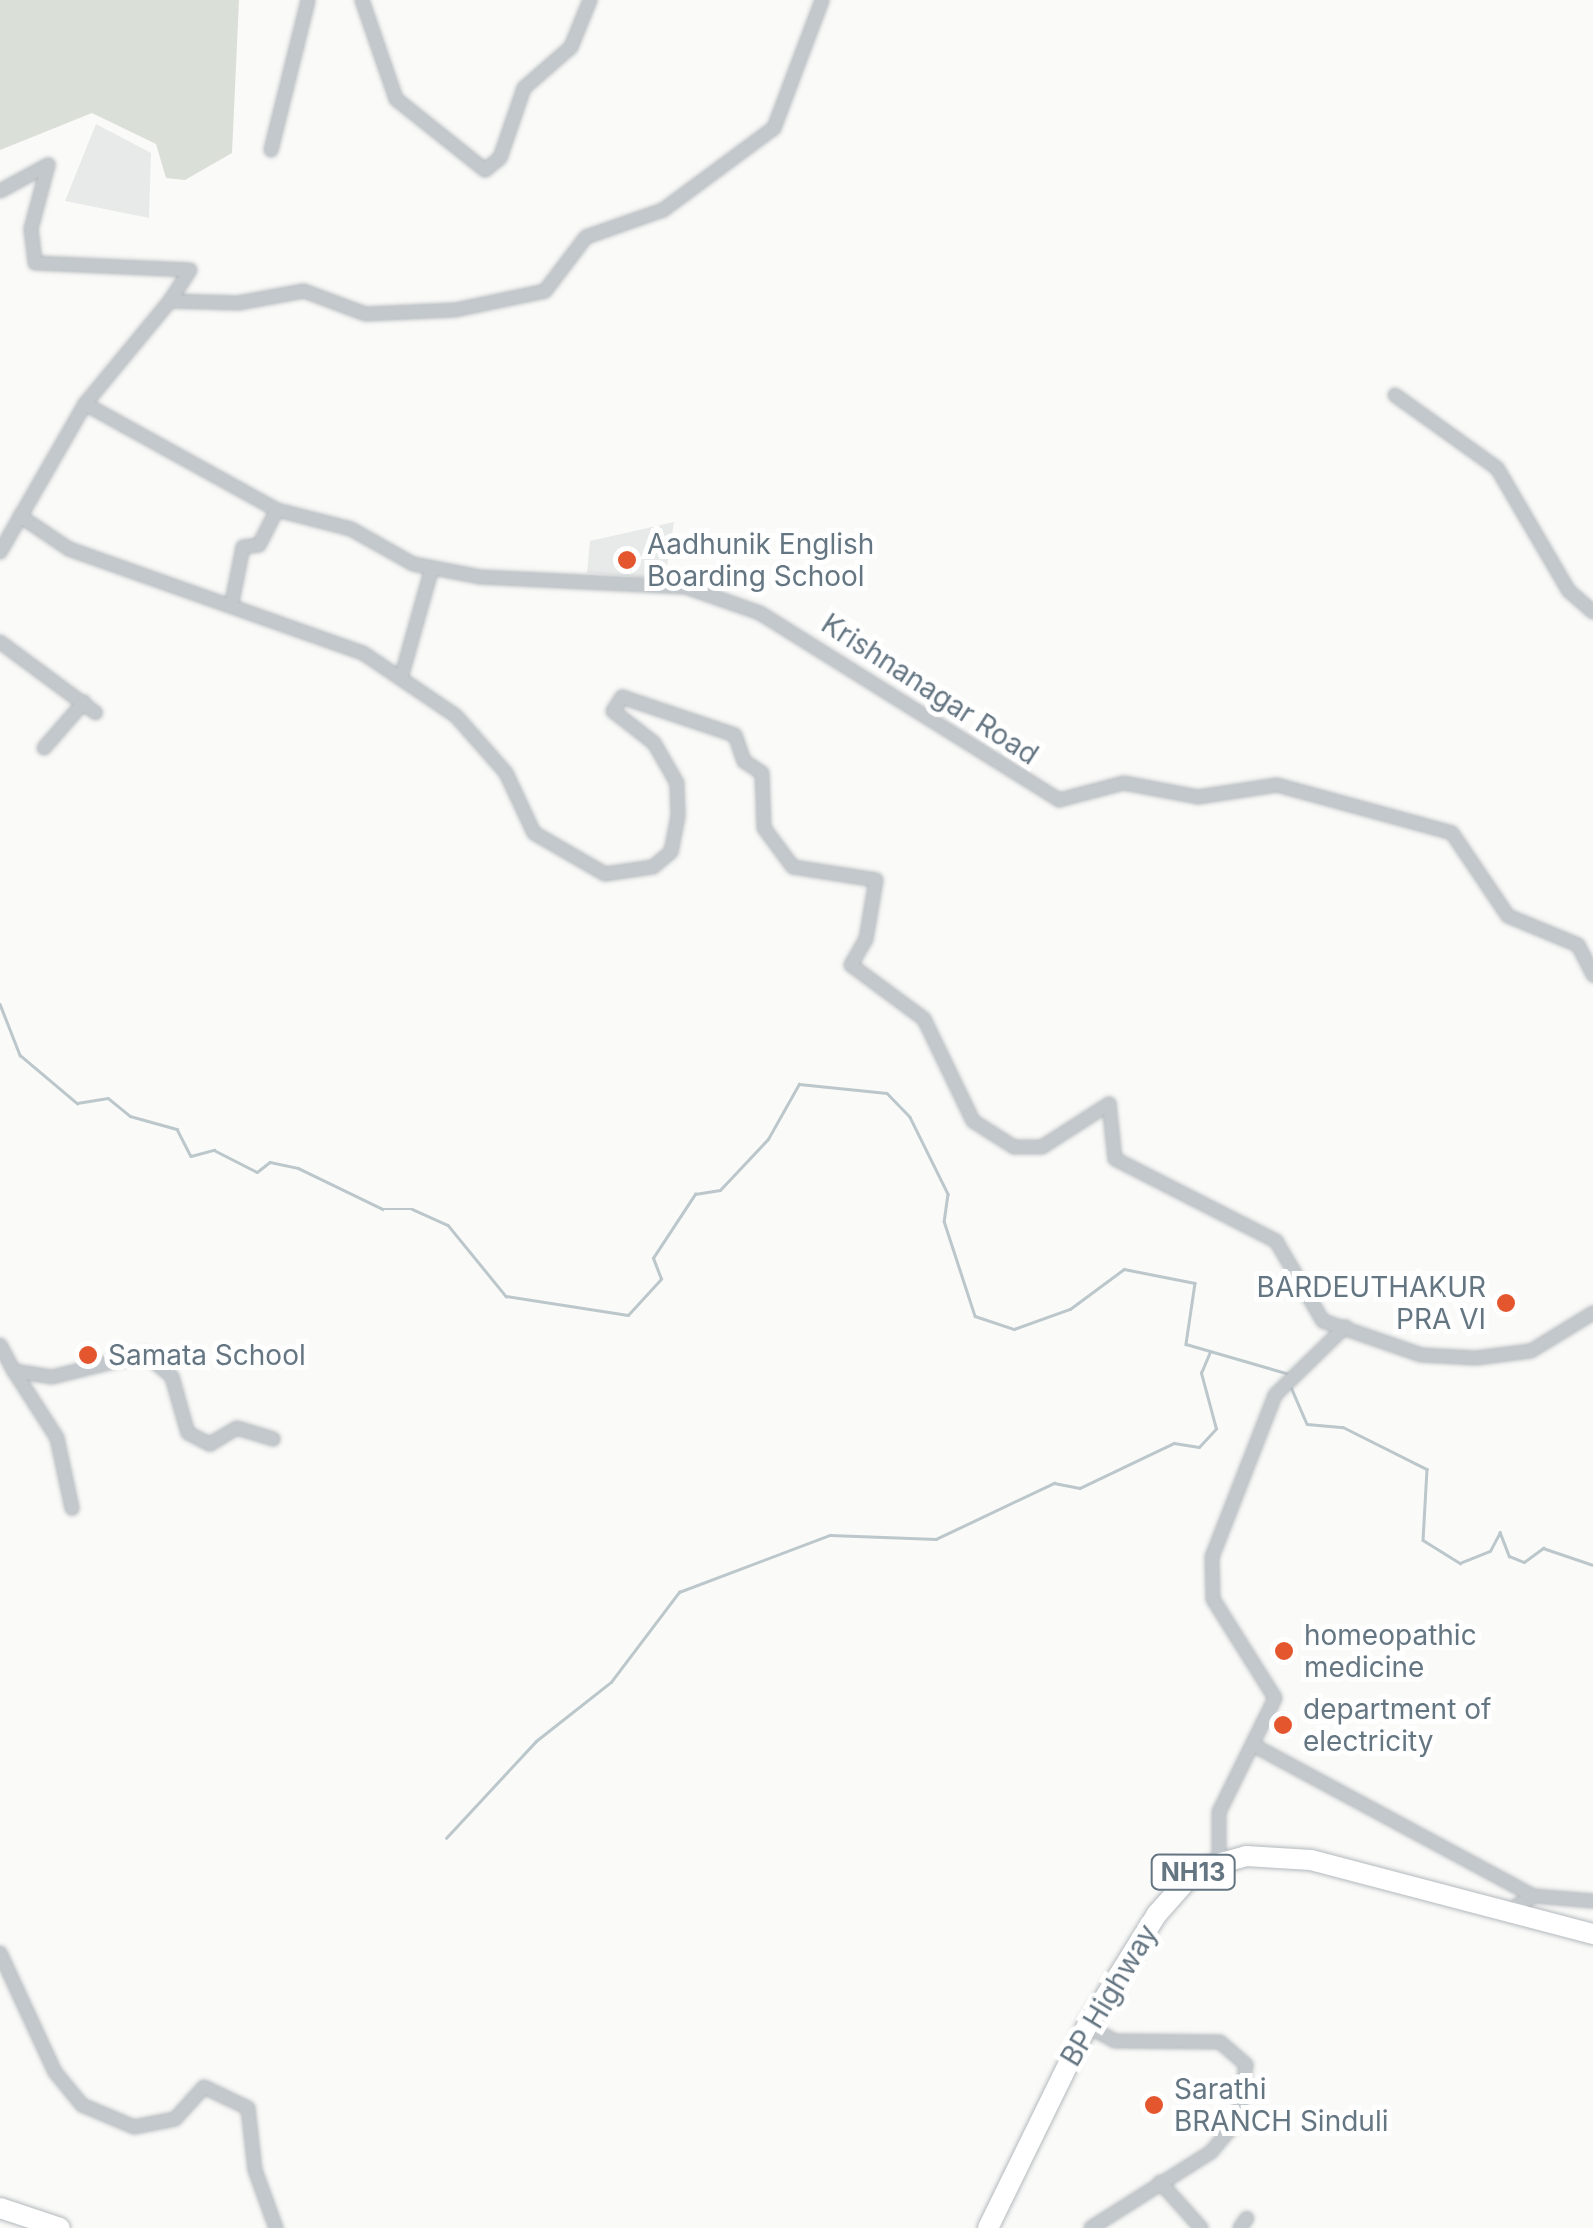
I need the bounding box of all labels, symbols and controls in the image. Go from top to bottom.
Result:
place label: Aadhunik English Boarding School [647,527,874,593]
marker: Aadhunik English Boarding School [616,549,638,571]
street label: Krishnanagar Road [815,606,1045,772]
place label: BARDEUTHAKUR PRA VI [1257,1270,1486,1336]
marker: BARDEUTHAKUR PRA VI [1495,1292,1517,1314]
place label: Samata School [108,1338,306,1372]
marker: Samata School [77,1344,99,1366]
place label: homeopathic medicine [1304,1618,1477,1684]
marker: homeopathic medicine [1273,1640,1295,1662]
place label: department of electricity [1303,1692,1491,1758]
marker: department of electricity [1272,1714,1294,1736]
road number: NH13 [1150,1852,1236,1892]
street label: BP Highway [1054,1918,1164,2072]
place label: Sarathi BRANCH Sinduli [1174,2072,1388,2138]
marker: Sarathi BRANCH Sinduli [1143,2094,1165,2116]

